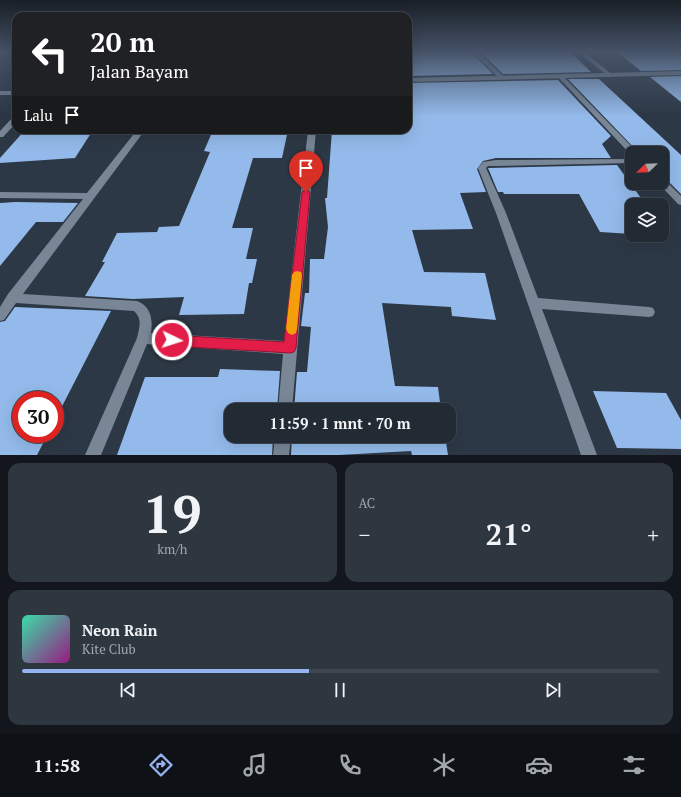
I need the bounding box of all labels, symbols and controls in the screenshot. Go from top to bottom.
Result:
text: 20 m [90,23,155,60]
icon: left [24,28,76,80]
text: Jalan Bayam [90,59,189,83]
icon: arrive [61,104,83,126]
text: Lalu [24,105,53,125]
north arrow [625,146,669,190]
map controls [625,146,669,242]
pin [289,151,323,192]
icon: arrive [295,157,317,179]
button: layers [625,198,669,242]
position arrow [151,319,193,361]
speed limit sign: 30 [12,391,64,443]
text: 11:59 · 1 mnt · 70 m [269,413,411,433]
text: 19 [143,479,202,548]
text: AC [359,494,375,512]
text: 21° [486,514,532,554]
text: − [359,520,370,549]
text: + [647,520,659,549]
text: km/h [157,540,187,558]
text: Neon Rain [82,620,158,640]
text: Kite Club [82,640,136,658]
icon: previous [117,679,139,701]
icon: pause [329,679,351,701]
icon: next [542,679,564,701]
icon: directions [147,751,175,779]
icon: music [241,751,269,779]
icon: phone [336,751,364,779]
icon: climate [430,751,458,779]
icon: car [525,751,553,779]
icon: filters [620,751,648,779]
text: 11:58 [33,753,80,777]

